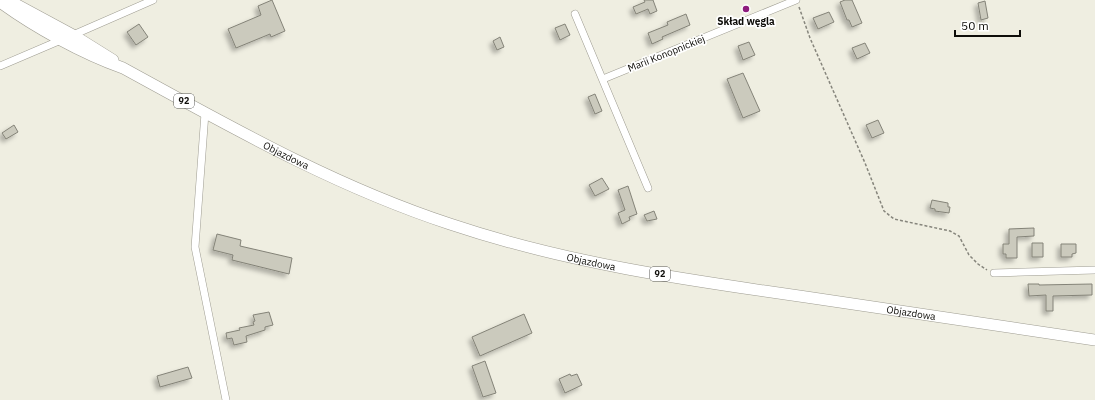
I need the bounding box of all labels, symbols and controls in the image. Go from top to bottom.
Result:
marker: Skład węgla [741,4,751,14]
scale bar [955,12,1020,38]
place label: Skład węgla [717,15,775,28]
text: 50 m [961,18,989,33]
street label: Marii Konopnickiej [626,32,707,75]
road number: 92 [174,94,194,108]
street label: Objazdowa [261,139,312,173]
street label: Objazdowa [565,251,617,274]
road number: 92 [650,267,670,281]
street label: Objazdowa [886,303,937,323]

